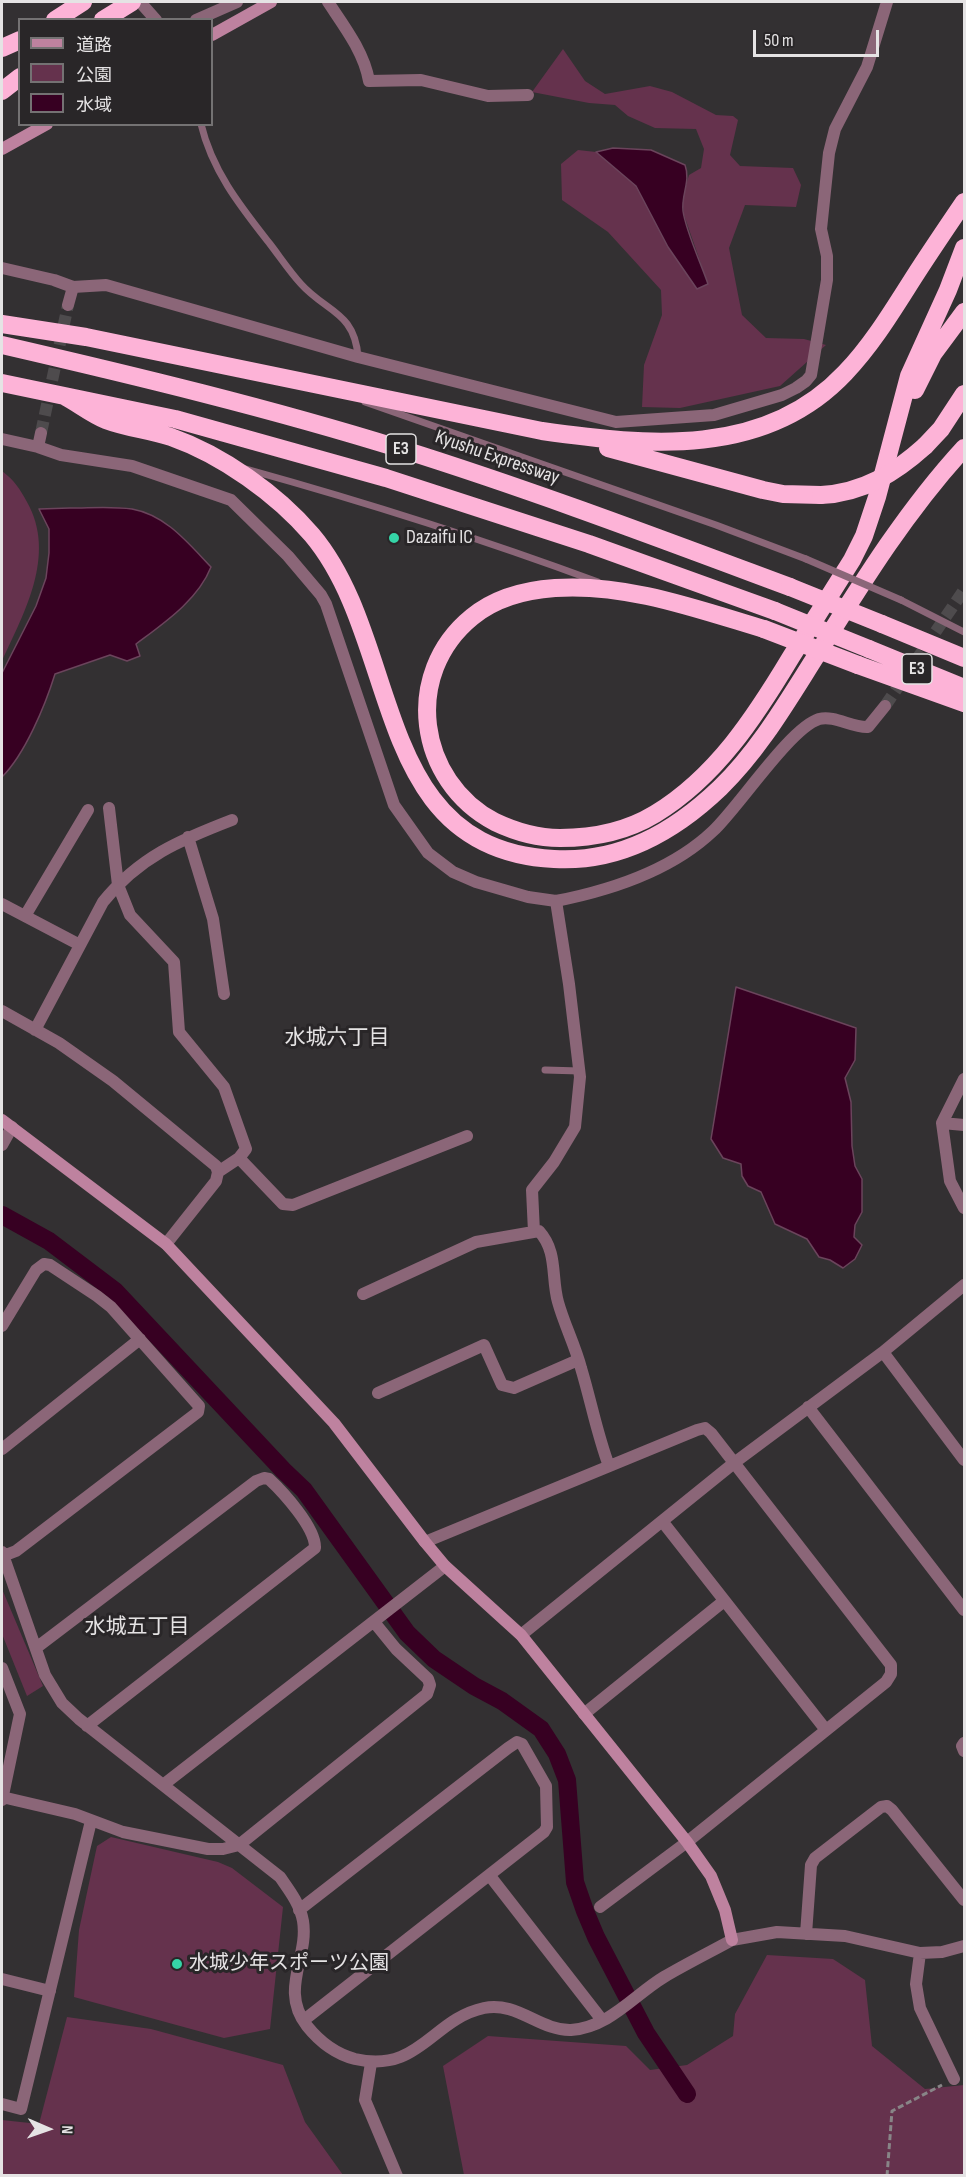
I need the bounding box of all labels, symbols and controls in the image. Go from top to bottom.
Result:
legend [18,18,213,126]
scale bar [756,18,882,56]
text: 50 m [764,30,794,51]
text: 道路 [76,35,112,56]
text: 公園 [76,65,112,86]
text: 水域 [76,95,112,116]
street label: Kyushu Expressway [432,426,562,490]
road number: E3 [386,434,416,464]
place label: Dazaifu IC [406,526,473,550]
marker: Dazaifu IC [387,531,401,545]
road number: E3 [902,654,932,684]
district label: 水城六丁目 [285,1026,389,1052]
district label: 水城五丁目 [85,1615,189,1641]
place label: 水城少年スポーツ公園 [189,1952,389,1976]
marker: 水城少年スポーツ公園 [170,1957,184,1971]
north arrow [18,2099,78,2159]
text: N [57,2125,76,2134]

